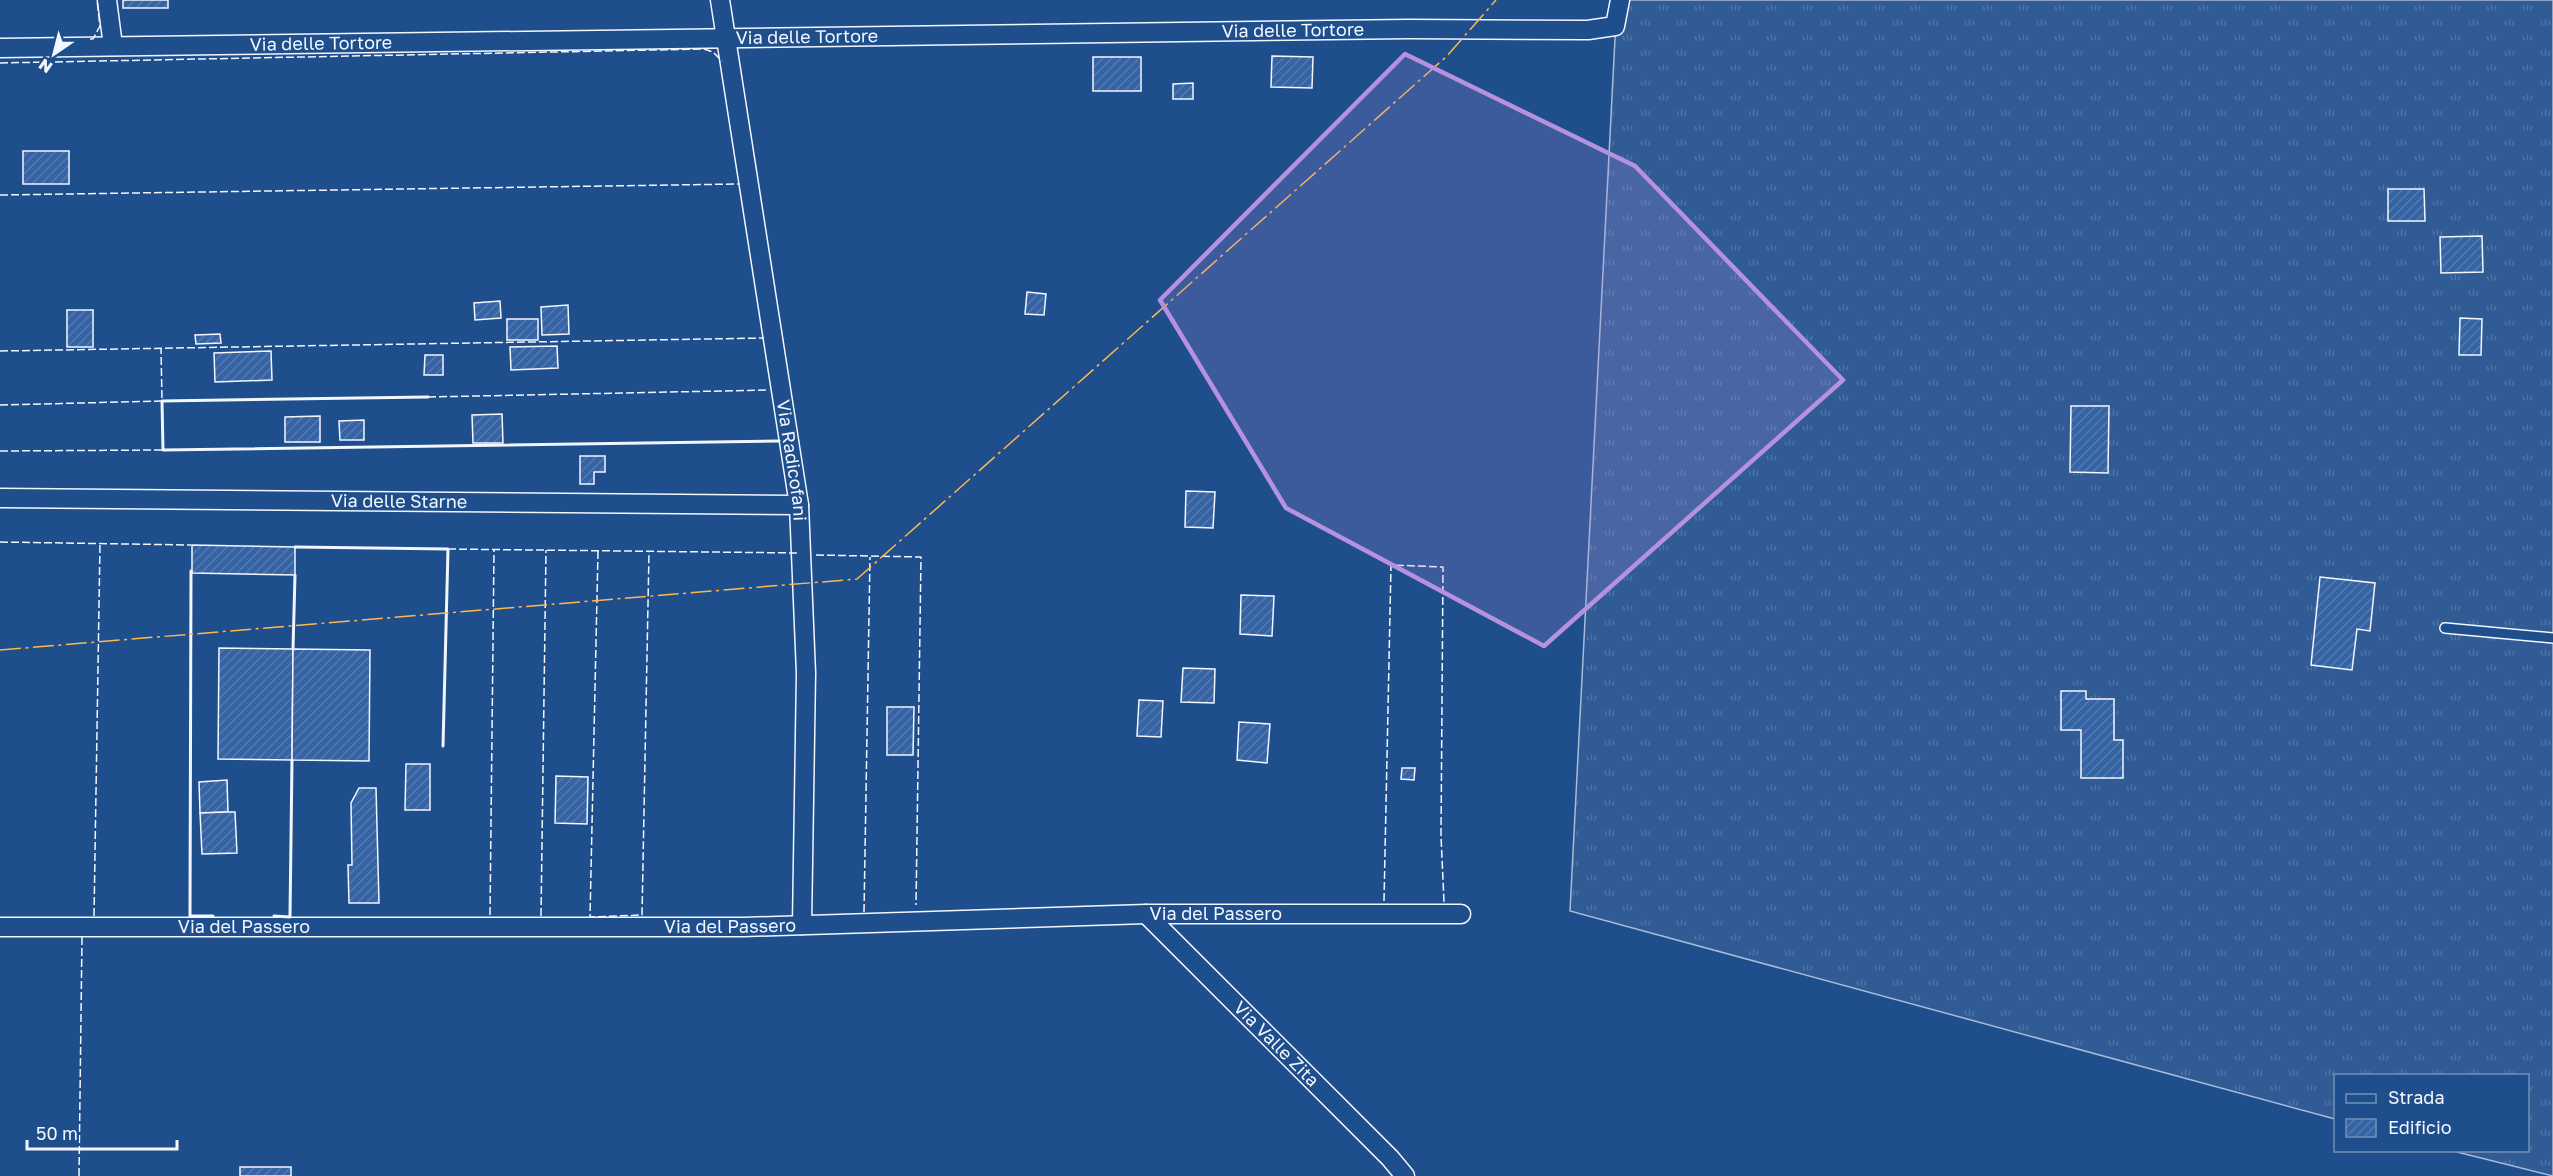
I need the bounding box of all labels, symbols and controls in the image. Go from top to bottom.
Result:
street label: Via delle Tortore [1221,18,1364,42]
north arrow [24,24,84,84]
street label: Via delle Tortore [736,24,878,48]
street label: Via delle Tortore [250,31,392,55]
text: N [35,55,56,78]
street label: Via Radicofani [773,398,812,521]
street label: Via delle Starne [331,489,467,512]
street label: Via del Passero [1150,902,1282,924]
street label: Via del Passero [664,913,796,937]
street label: Via del Passero [178,915,310,937]
street label: Via Valle Zita [1229,996,1324,1091]
legend [2334,1074,2529,1152]
text: Strada [2388,1086,2445,1108]
scale bar [27,1113,177,1151]
text: Edificio [2388,1116,2452,1138]
text: 50 m [36,1122,78,1144]

